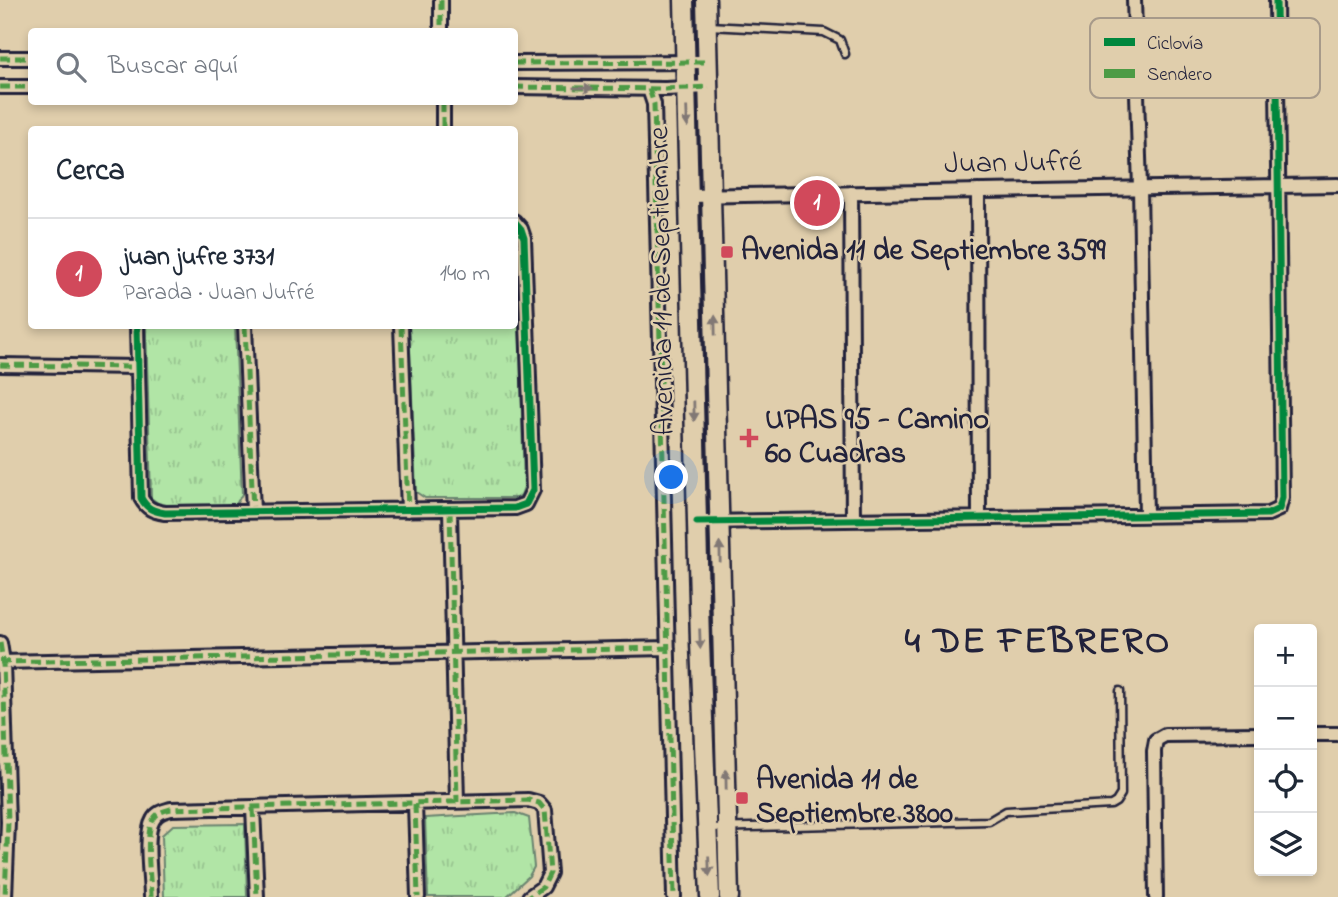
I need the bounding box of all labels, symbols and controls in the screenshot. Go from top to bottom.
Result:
legend [1090,18,1320,98]
search box [28,28,518,105]
text: Ciclovía [1147,31,1203,58]
icon: search [52,48,90,86]
text: Buscar aquí [108,48,238,86]
text: Sendero [1147,62,1212,89]
one-way arrow [572,82,594,94]
one-way arrow [681,106,693,128]
street label: Avenida 11 de Septiembre [638,125,688,436]
street label: Juan Jufré [944,141,1083,187]
text: Cerca [56,150,125,194]
pin: 1 [794,177,840,229]
place label: Avenida 11 de Septiembre 3599 [741,230,1106,274]
text: juan jufre 3731 [123,239,274,277]
marker: Avenida 11 de Septiembre 3599 [719,244,735,260]
text: 1 [75,258,83,291]
text: 140 m [440,258,490,291]
text: Parada · Juan Jufré [123,277,314,310]
one-way arrow [710,314,721,336]
place label: UPAS 95 - Camino 60 Cuadras [765,399,989,477]
one-way arrow [688,401,700,423]
marker: UPAS 95 - Camino 60 Cuadras [739,428,759,448]
your location [654,460,688,494]
one-way arrow [715,541,726,563]
district label: 4 DE FEBRERO [905,616,1171,670]
map controls [1254,624,1317,876]
button: + [1254,624,1317,687]
one-way arrow [694,628,705,650]
button: − [1254,687,1317,750]
button: locate [1254,750,1317,813]
place label: Avenida 11 de Septiembre 3800 [756,759,953,837]
one-way arrow [720,769,732,791]
marker: Avenida 11 de Septiembre 3800 [734,790,750,806]
button: layers [1254,813,1317,876]
one-way arrow [703,855,714,877]

